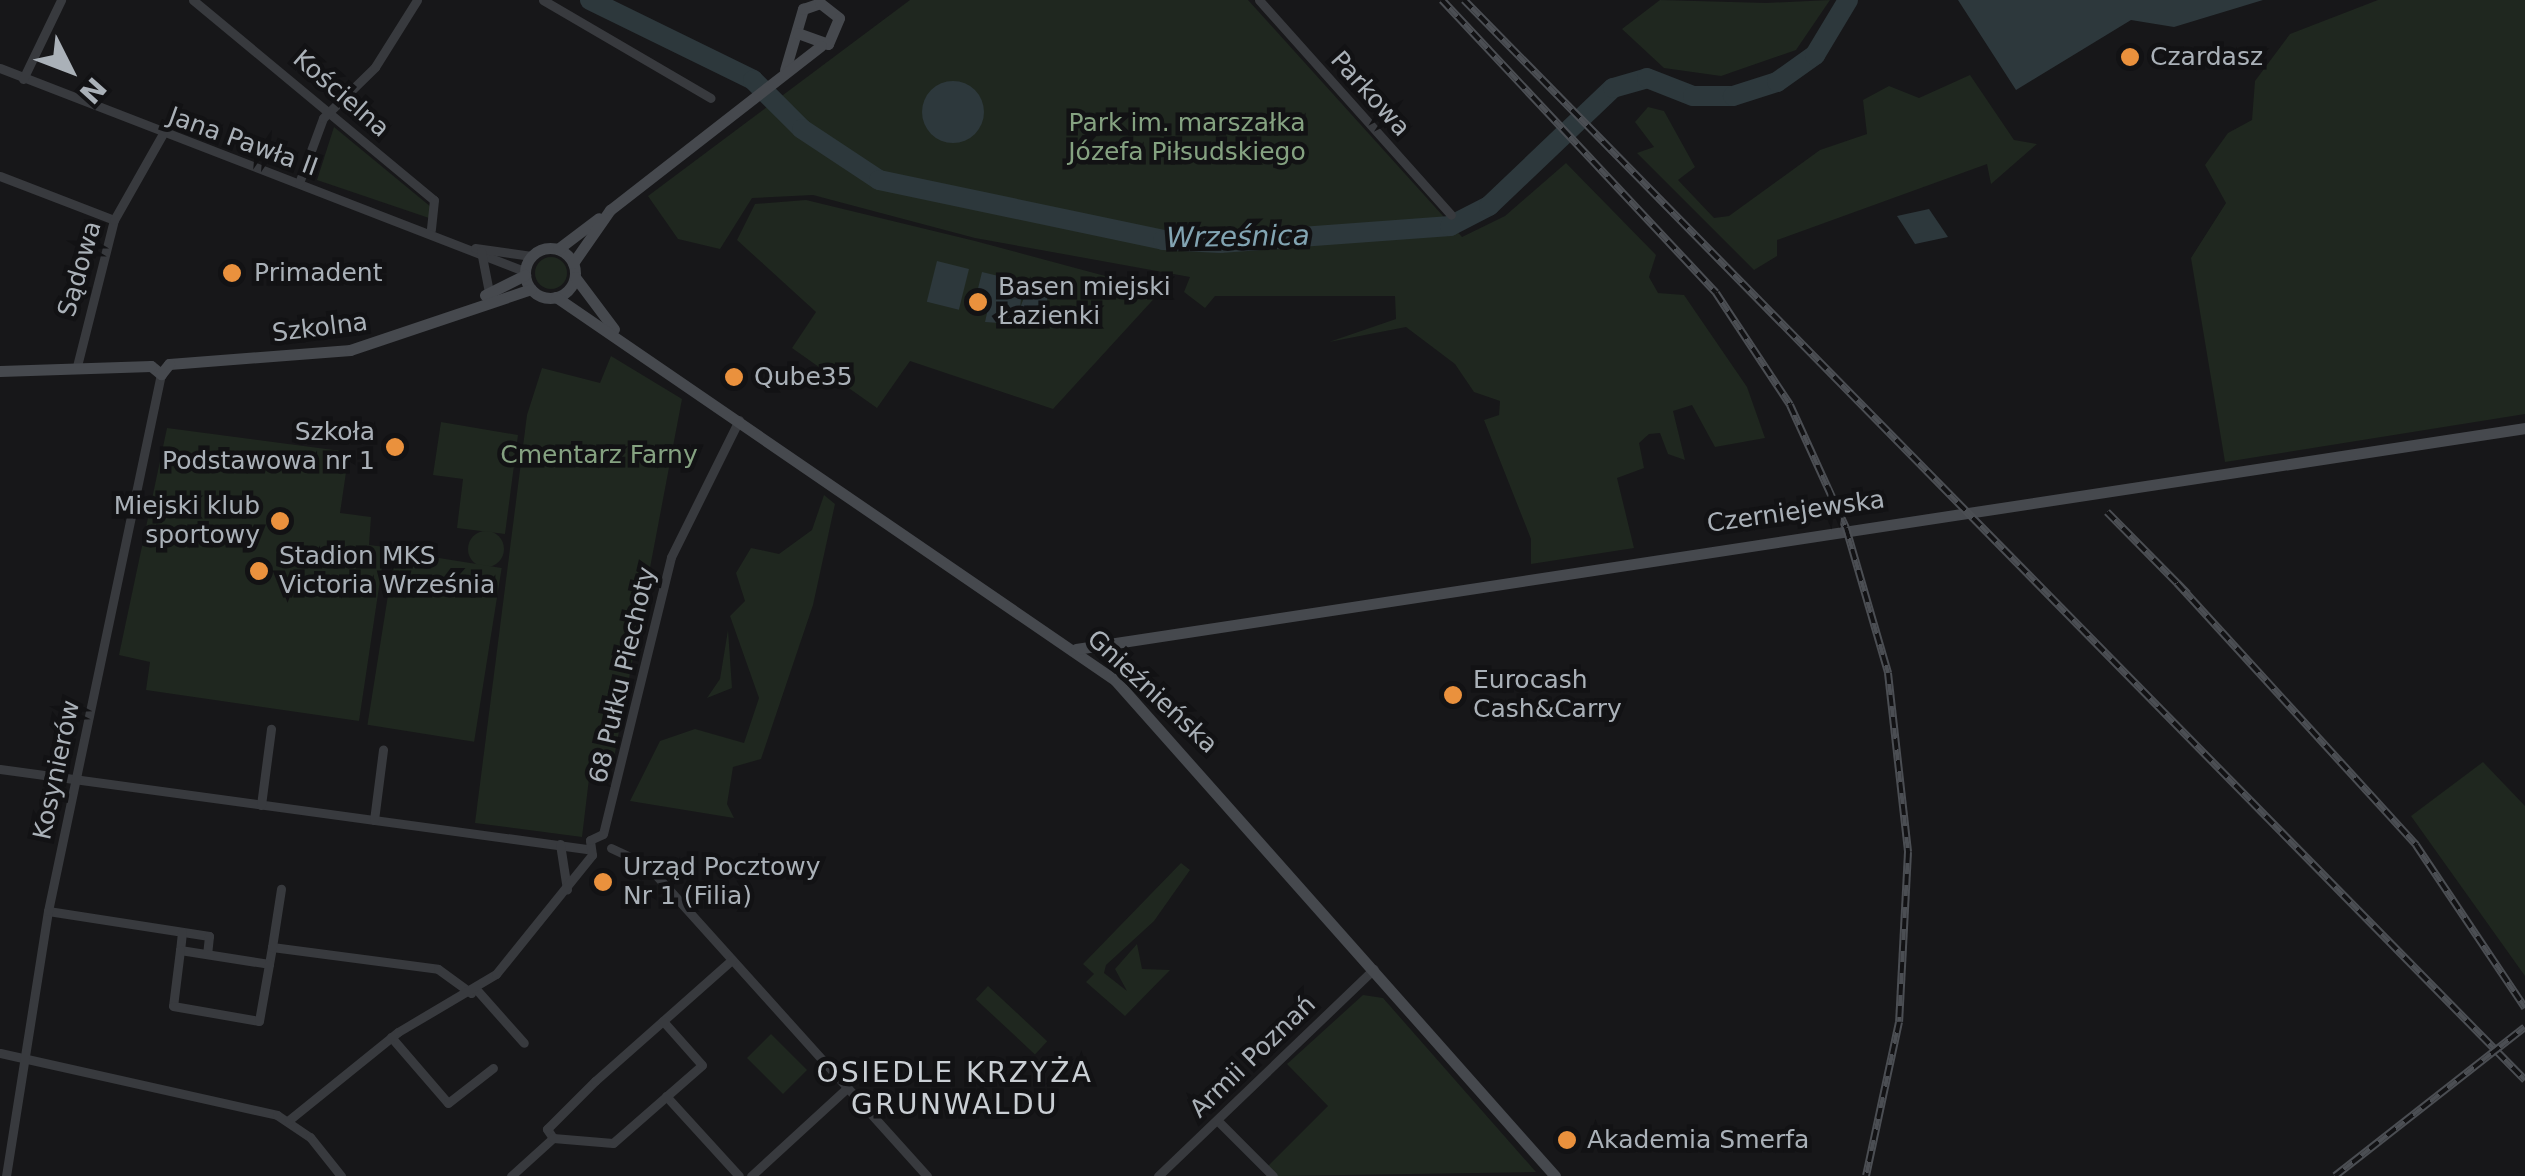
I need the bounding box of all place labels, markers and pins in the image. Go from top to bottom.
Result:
place label: Czardasz [2150,42,2263,72]
marker: Czardasz [2119,46,2141,68]
place label: Primadent [254,258,382,288]
marker: Primadent [219,260,245,286]
place label: Basen miejski Łazienki [998,273,1171,332]
marker: Basen miejski Łazienki [967,291,989,313]
place label: Qube35 [754,362,853,392]
marker: Qube35 [723,366,745,388]
place label: Szkoła Podstawowa nr 1 [162,418,375,477]
marker: Szkoła Podstawowa nr 1 [384,436,406,458]
place label: Miejski klub sportowy [114,492,260,551]
marker: Miejski klub sportowy [269,510,291,532]
place label: Stadion MKS Victoria Września [279,542,495,601]
marker: Stadion MKS Victoria Września [248,560,270,582]
place label: Eurocash Cash&Carry [1473,666,1622,725]
marker: Eurocash Cash&Carry [1442,684,1464,706]
place label: Urząd Pocztowy Nr 1 (Filia) [623,853,821,912]
marker: Urząd Pocztowy Nr 1 (Filia) [592,871,614,893]
place label: Akademia Smerfa [1587,1125,1809,1155]
marker: Akademia Smerfa [1556,1129,1578,1151]

